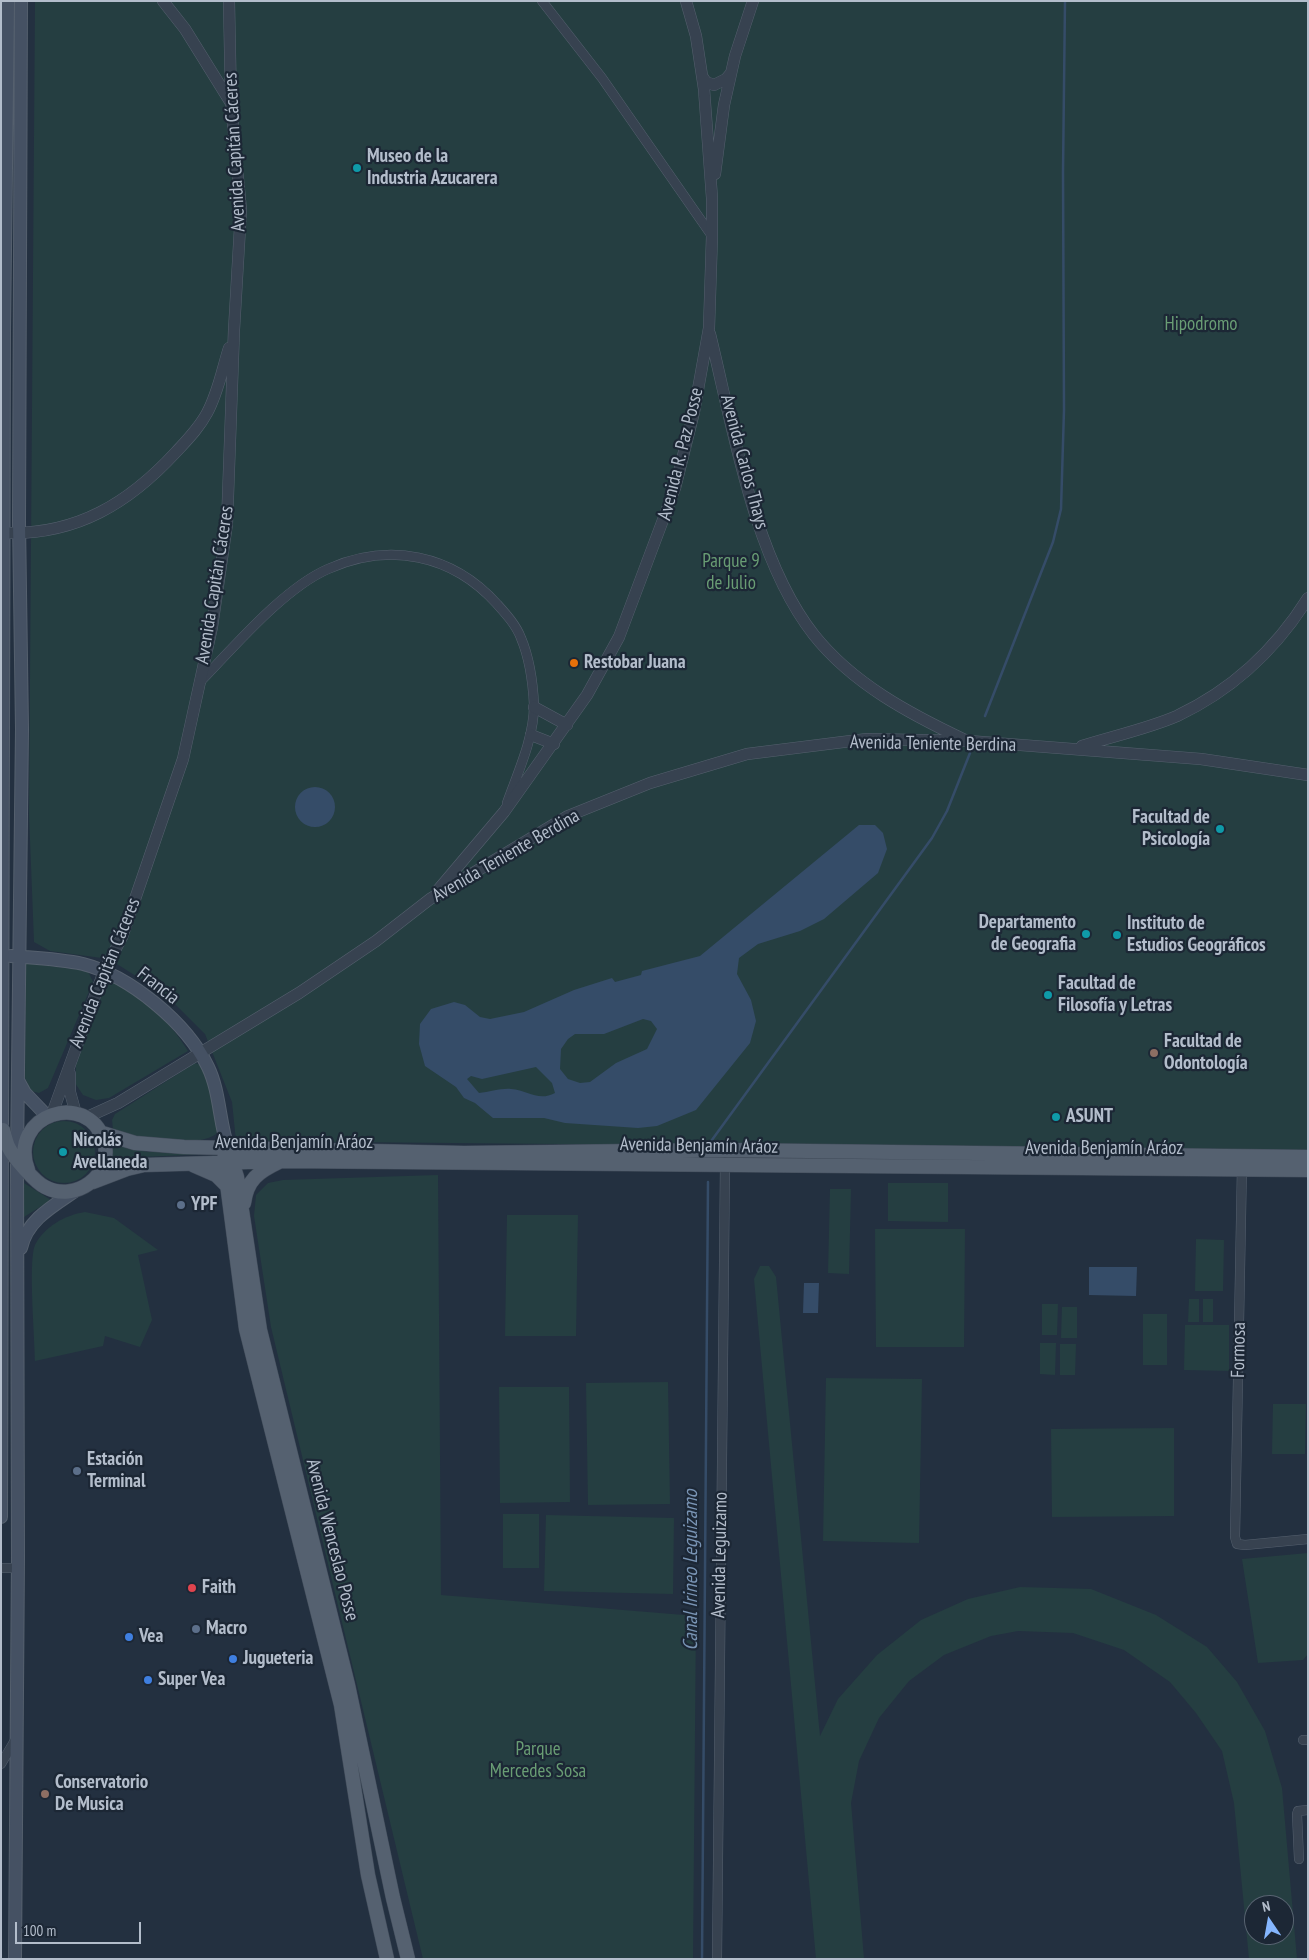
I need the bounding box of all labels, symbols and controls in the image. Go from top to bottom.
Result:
street label: Avenida Capitán Cáceres [219,72,251,232]
place label: Museo de la Industria Azucarera [367,146,497,190]
marker: Museo de la Industria Azucarera [351,162,363,174]
park label: Hipodromo [1165,314,1237,336]
street label: Avenida R. Paz Posse [653,385,709,523]
street label: Avenida Carlos Thays [715,392,773,532]
street label: Avenida Capitán Cáceres [191,504,239,666]
park label: Parque 9 de Julio [702,551,760,595]
place label: Restobar Juana [584,652,685,674]
marker: Restobar Juana [568,657,580,669]
street label: Avenida Teniente Berdina [850,731,1016,757]
street label: Avenida Teniente Berdina [428,805,584,907]
place label: Facultad de Psicología [1132,807,1210,851]
marker: Facultad de Psicología [1214,823,1226,835]
street label: Avenida Capitán Cáceres [65,895,145,1051]
place label: Departamento de Geografia [979,912,1076,956]
place label: Instituto de Estudios Geográficos [1127,913,1266,957]
marker: Departamento de Geografia [1080,928,1092,940]
marker: Instituto de Estudios Geográficos [1111,929,1123,941]
street label: Francia [132,962,184,1010]
place label: Facultad de Filosofía y Letras [1058,973,1172,1017]
marker: Facultad de Filosofía y Letras [1042,989,1054,1001]
place label: Facultad de Odontología [1164,1031,1248,1075]
marker: Facultad de Odontología [1148,1047,1160,1059]
place label: ASUNT [1066,1106,1113,1128]
marker: ASUNT [1050,1111,1062,1123]
place label: Nicolás Avellaneda [73,1130,147,1174]
street label: Avenida Benjamín Aráoz [215,1132,373,1154]
street label: Avenida Benjamín Aráoz [620,1133,778,1159]
street label: Avenida Benjamín Aráoz [1025,1138,1183,1160]
marker: Nicolás Avellaneda [57,1146,69,1158]
place label: YPF [191,1194,217,1216]
marker: YPF [175,1199,187,1211]
street label: Formosa [1227,1322,1251,1378]
place label: Estación Terminal [87,1449,146,1493]
street label: Avenida Wenceslao Posse [301,1457,363,1623]
marker: Estación Terminal [71,1465,83,1477]
water label: Canal Irineo Leguizamo [679,1490,703,1650]
street label: Avenida Leguizamo [707,1492,733,1618]
place label: Faith [202,1577,236,1599]
marker: Faith [186,1582,198,1594]
place label: Macro [206,1618,247,1640]
marker: Macro [190,1623,202,1635]
place label: Vea [139,1626,163,1648]
marker: Vea [123,1631,135,1643]
place label: Jugueteria [243,1648,313,1670]
marker: Jugueteria [227,1653,239,1665]
place label: Super Vea [158,1669,225,1691]
marker: Super Vea [142,1674,154,1686]
park label: Parque Mercedes Sosa [490,1739,586,1783]
place label: Conservatorio De Musica [55,1772,148,1816]
marker: Conservatorio De Musica [39,1788,51,1800]
north arrow [1244,1895,1294,1945]
text: N [1261,1897,1272,1916]
scale bar [18,1912,144,1944]
text: 100 m [23,1921,56,1940]

